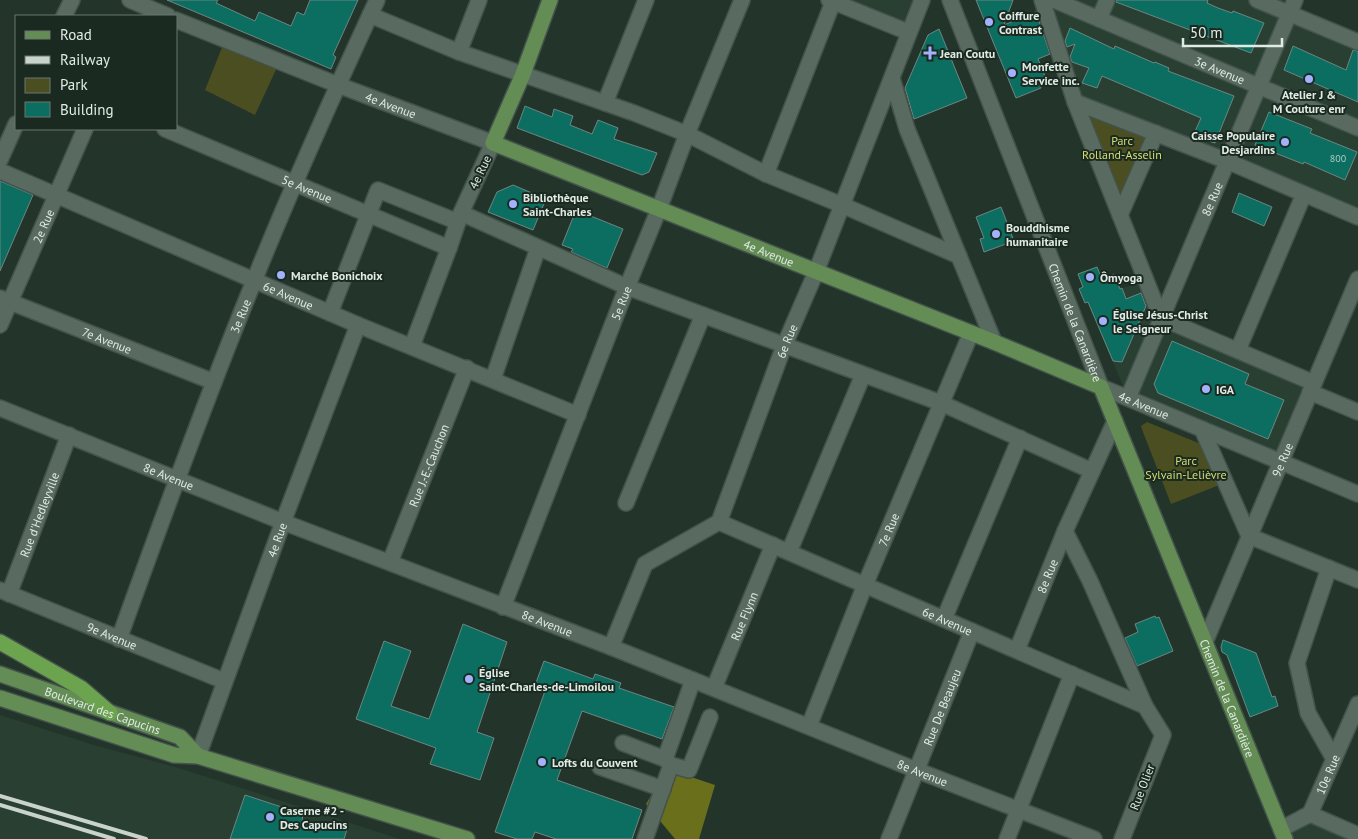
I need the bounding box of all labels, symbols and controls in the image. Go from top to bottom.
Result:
place label: Coiffure Contrast [999,8,1043,37]
legend [15,15,178,130]
scale bar [1183,15,1282,47]
marker: Coiffure Contrast [983,16,995,28]
text: 50 m [1190,23,1223,42]
text: Road [60,25,92,44]
place label: Jean Coutu [939,46,995,61]
marker: Jean Coutu [924,47,936,59]
text: Railway [60,50,110,69]
street label: 3e Avenue [1193,53,1247,87]
place label: Monfette Service inc. [1022,59,1080,88]
marker: Monfette Service inc. [1006,67,1018,79]
marker: Atelier J & M Couture enr [1303,73,1315,85]
text: Park [60,75,88,94]
place label: Atelier J & M Couture enr [1273,87,1346,116]
street label: 4e Avenue [363,88,418,121]
text: Building [60,100,114,119]
place label: Caisse Populaire Desjardins [1191,128,1275,157]
park label: Parc Rolland-Asselin [1082,133,1162,162]
marker: Caisse Populaire Desjardins [1279,136,1291,148]
house number: 800 [1330,152,1347,165]
street label: 4e Rue [466,153,494,191]
street label: 5e Avenue [280,171,334,206]
street label: 8e Rue [1198,180,1225,218]
place label: Bibliothèque Saint-Charles [523,190,592,219]
marker: Bibliothèque Saint-Charles [507,198,519,210]
street label: 2e Rue [29,207,57,245]
place label: Bouddhisme humanitaire [1006,220,1070,249]
marker: Bouddhisme humanitaire [990,228,1002,240]
street label: 4e Avenue [742,236,796,269]
street label: Chemin de la Canardière [1046,261,1106,384]
place label: Marché Bonichoix [291,268,383,283]
marker: Marché Bonichoix [275,269,287,281]
place label: Ômyoga [1100,270,1142,285]
marker: Ômyoga [1084,271,1096,283]
street label: 6e Avenue [261,278,316,312]
street label: 5e Rue [607,284,634,322]
street label: 3e Rue [226,297,253,335]
place label: Église Jésus-Christ le Seigneur [1113,307,1208,336]
marker: Église Jésus-Christ le Seigneur [1097,315,1109,327]
street label: 6e Rue [773,322,800,360]
street label: 7e Avenue [80,324,134,357]
place label: IGA [1216,382,1235,397]
marker: IGA [1200,383,1212,395]
street label: 4e Avenue [1117,388,1171,422]
street label: Rue J.-E.-Cauchon [405,422,452,509]
street label: 9e Rue [1268,440,1296,479]
park label: Parc Sylvain-Lelièvre [1145,453,1227,482]
street label: 8e Avenue [141,459,196,493]
street label: Rue d'Hedleyville [16,470,62,559]
street label: 7e Rue [875,511,902,548]
street label: 4e Rue [263,521,290,559]
street label: 8e Rue [1033,557,1061,595]
street label: Rue Flynn [727,589,760,642]
street label: 6e Avenue [920,603,975,638]
street label: 8e Avenue [520,606,575,639]
street label: 9e Avenue [85,619,139,652]
street label: Chemin de la Canardière [1197,637,1258,759]
place label: Église Saint-Charles-de-Limoilou [479,665,614,694]
street label: Rue De Beaujeu [920,667,964,748]
marker: Église Saint-Charles-de-Limoilou [463,673,475,685]
street label: Boulevard des Capucins [43,683,163,737]
street label: 10e Rue [1312,752,1343,797]
place label: Lofts du Couvent [552,755,638,770]
marker: Lofts du Couvent [536,756,548,768]
street label: 8e Avenue [895,756,950,789]
street label: Rue Olier [1126,762,1158,812]
place label: Caserne #2 - Des Capucins [280,803,347,832]
marker: Caserne #2 - Des Capucins [264,811,276,823]

